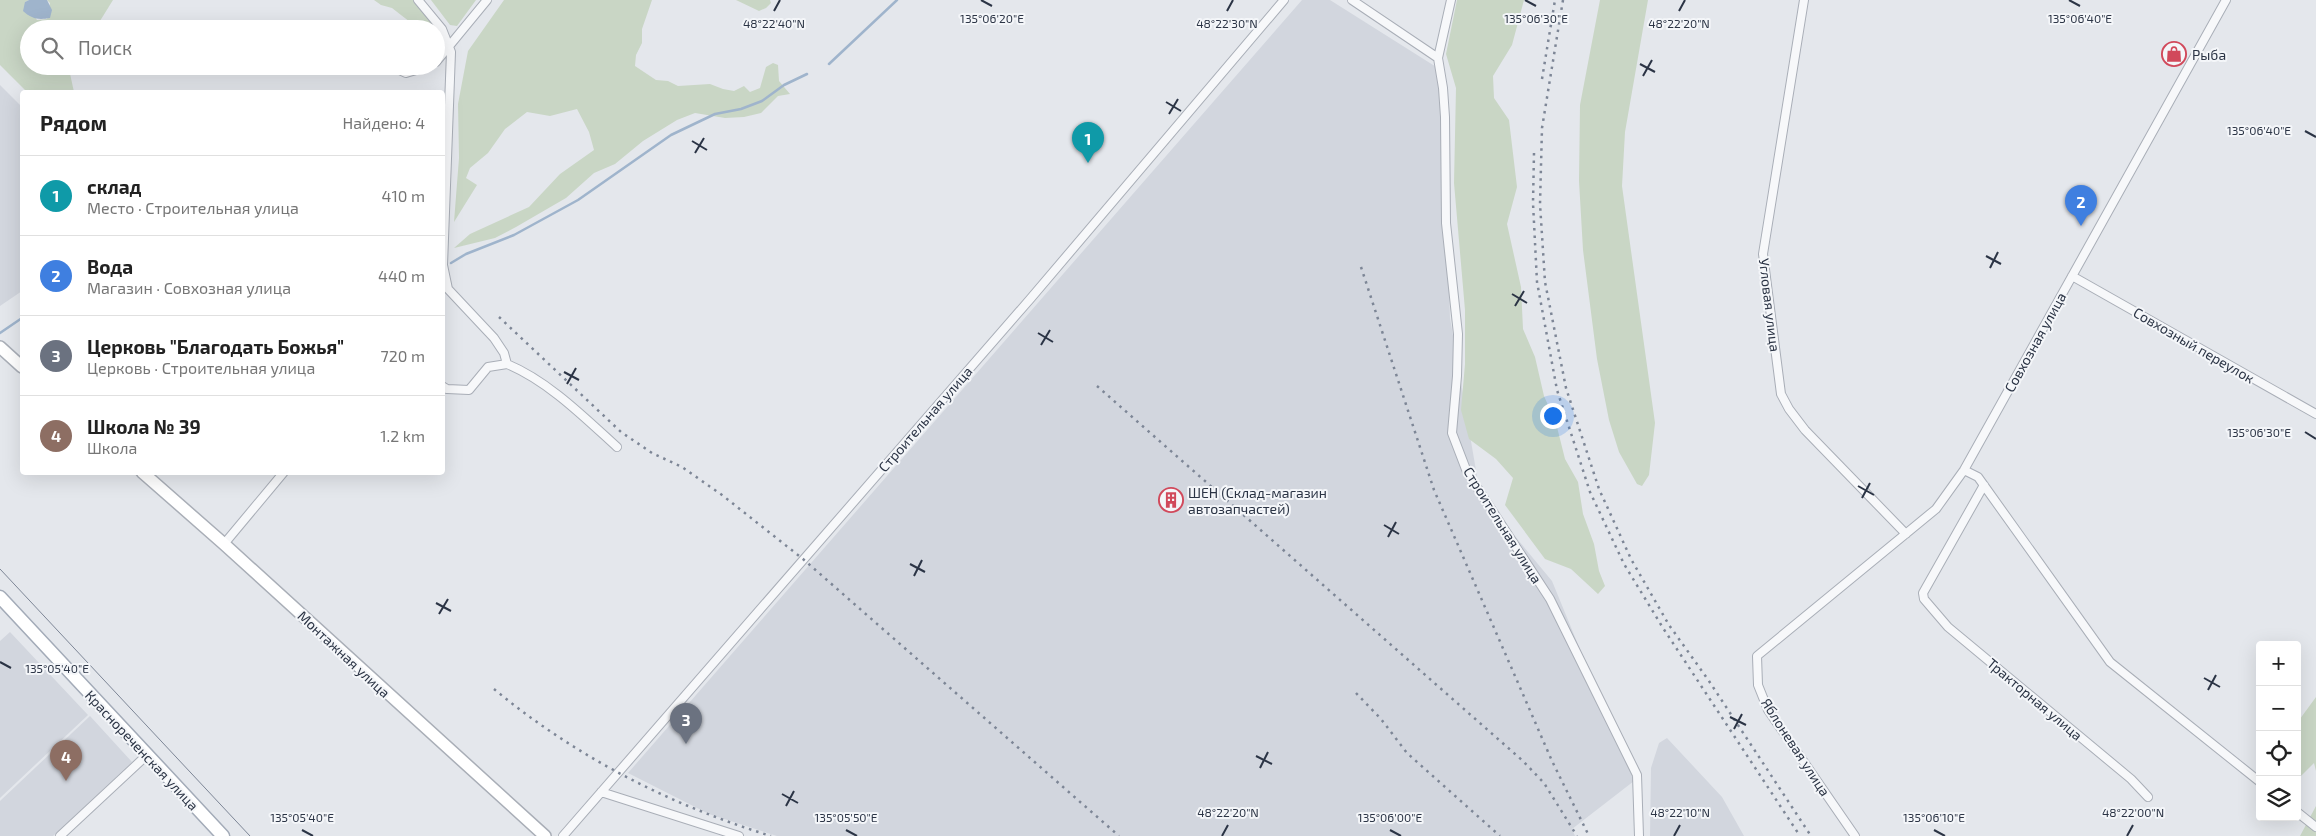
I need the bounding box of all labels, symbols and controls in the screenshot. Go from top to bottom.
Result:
text: 135°06'20"E [960,11,1024,25]
text: 135°06'30"E [1504,11,1568,25]
text: 135°06'40"E [2048,11,2112,25]
text: 48°22'40"N [743,16,805,30]
text: 48°22'30"N [1196,16,1258,30]
text: 48°22'20"N [1648,16,1710,30]
search box [20,20,445,75]
icon: search [38,34,66,62]
text: Поиск [78,36,132,59]
shop icon: Рыба [2161,41,2187,67]
place label: Рыба [2192,46,2226,63]
text: Рядом [40,110,107,135]
text: Найдено: 4 [342,113,425,132]
pin: 1 [1072,122,1104,163]
text: 135°06'40"E [2227,123,2291,137]
text: склад [87,175,142,198]
pin: 2 [2065,185,2097,226]
text: 1 [53,186,59,205]
text: 410 m [382,186,425,205]
text: Место · Строительная улица [87,198,299,217]
text: Вода [87,255,133,278]
street label: Угловая улица [1756,257,1784,353]
text: 2 [51,266,61,285]
text: 440 m [378,266,425,285]
text: Магазин · Совхозная улица [87,278,291,297]
street label: Совхозная улица [2001,289,2069,395]
street label: Совхозный переулок [2130,303,2258,387]
text: Церковь "Благодать Божья" [87,335,344,358]
text: 3 [51,346,61,365]
text: 720 m [381,346,425,365]
text: Церковь · Строительная улица [87,358,315,377]
street label: Строительная улица [875,363,975,475]
your location [1540,403,1566,429]
text: Школа № 39 [87,415,201,438]
text: 135°06'30"E [2227,425,2291,439]
text: 4 [51,426,61,445]
text: 1.2 km [380,426,425,445]
text: Школа [87,438,137,457]
street label: Строительная улица [1460,464,1546,586]
place label: ШЕН (Склад-магазин автозапчастей) [1188,484,1327,517]
building icon: ШЕН (Склад-магазин автозапчастей) [1158,487,1184,513]
street label: Монтажная улица [294,607,394,701]
map controls [2256,641,2301,821]
button: + [2256,641,2301,686]
street label: Тракторная улица [1984,654,2086,744]
text: 135°05'40"E [25,661,89,675]
street label: Краснореченская улица [82,686,202,814]
button: − [2256,686,2301,731]
street label: Яблоневая улица [1758,695,1834,799]
pin: 3 [670,703,702,744]
button: locate [2256,731,2301,776]
pin: 4 [50,740,82,781]
button: layers [2256,776,2301,821]
text: 48°22'20"N [1197,805,1259,819]
text: 48°22'10"N [1650,805,1710,819]
text: 48°22'00"N [2102,805,2164,819]
text: 135°05'40"E [270,810,334,824]
text: 135°05'50"E [814,810,878,824]
text: 135°06'00"E [1358,810,1422,824]
text: 135°06'10"E [1903,810,1965,824]

